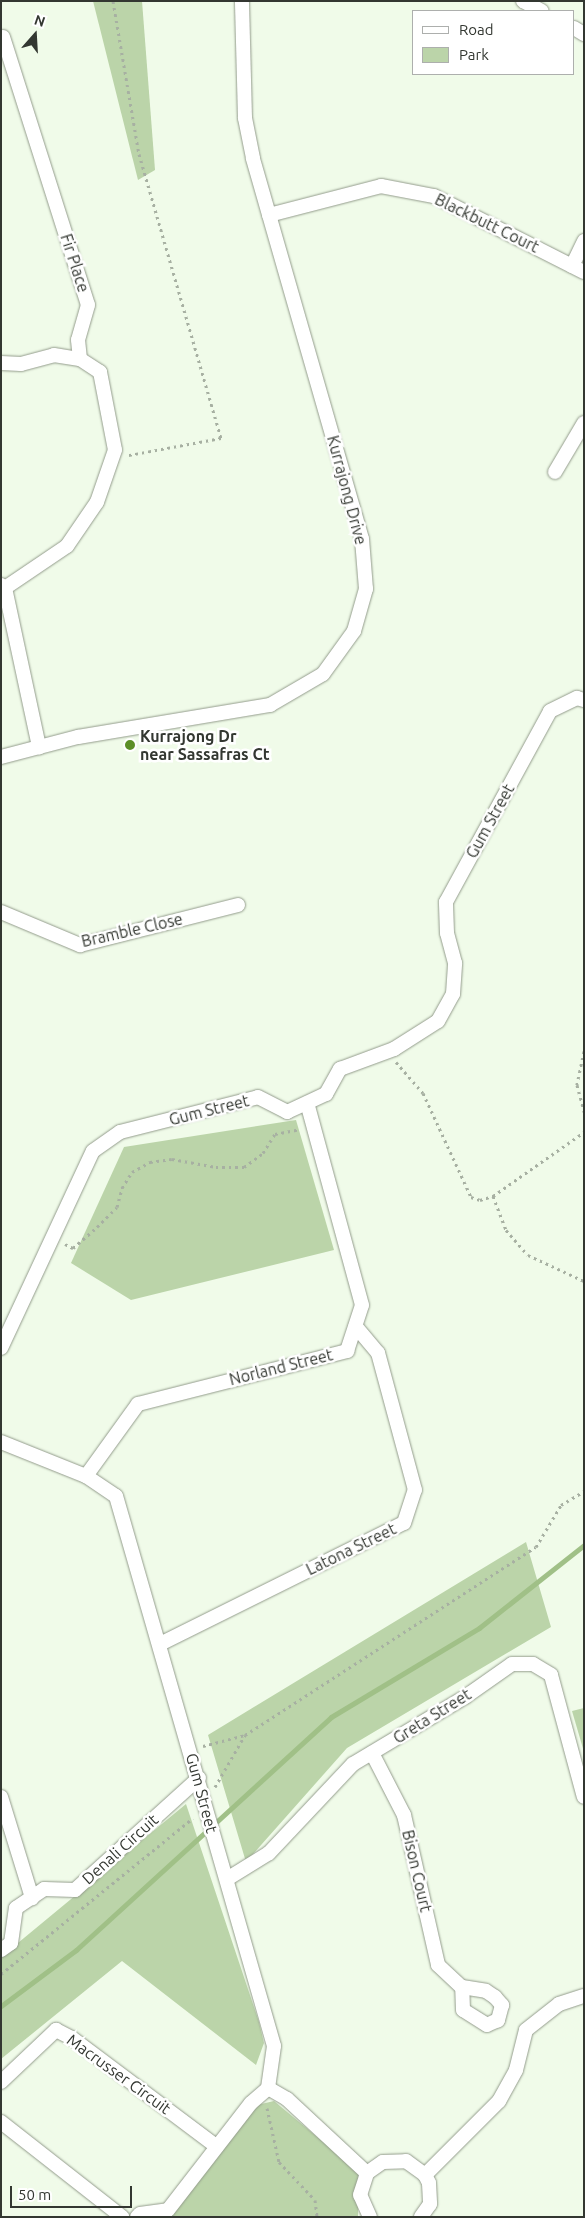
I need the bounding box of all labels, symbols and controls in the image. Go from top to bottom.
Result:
north arrow [10,10,60,60]
legend [412,10,575,75]
text: N [32,12,47,30]
text: Road [459,21,494,38]
text: Park [459,46,489,63]
street label: Blackbutt Court [432,189,542,257]
street label: Fir Place [57,231,93,295]
street label: Kurrajong Drive [323,433,371,547]
place label: Kurrajong Dr near Sassafras Ct [140,726,270,764]
marker: Kurrajong Dr near Sassafras Ct [124,739,136,751]
street label: Gum Street [462,781,518,861]
street label: Bramble Close [79,909,185,951]
street label: Gum Street [167,1091,251,1129]
street label: Norland Street [227,1345,335,1389]
street label: Latona Street [303,1519,399,1579]
street label: Greta Street [389,1684,475,1748]
street label: Gum Street [182,1751,222,1835]
street label: Denali Circuit [78,1810,162,1888]
street label: Bison Court [398,1828,436,1914]
street label: Macrusser Circuit [63,2030,175,2118]
scale bar [12,2176,135,2208]
text: 50 m [18,2186,51,2203]

